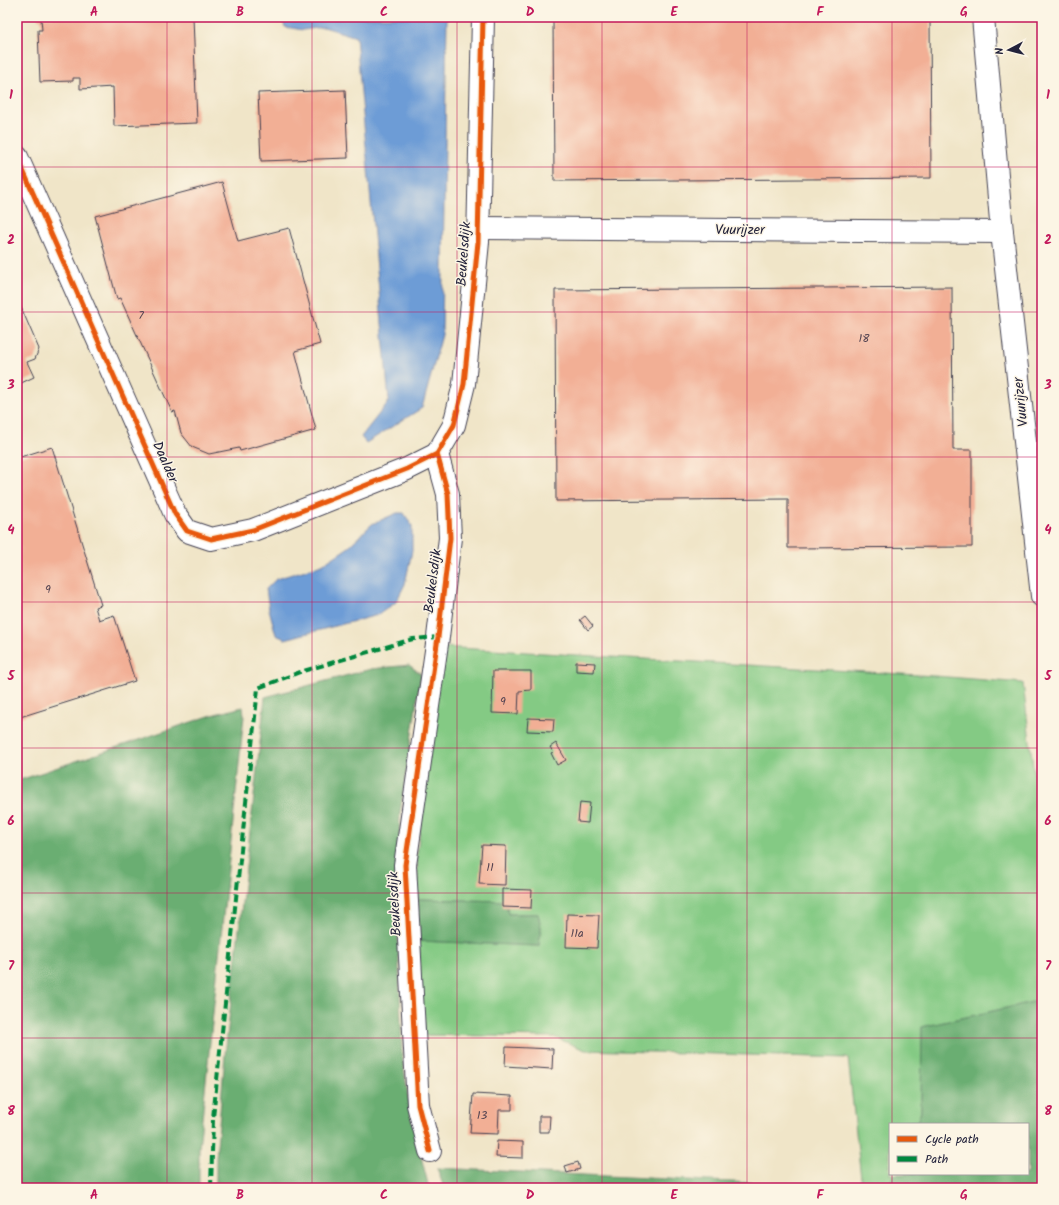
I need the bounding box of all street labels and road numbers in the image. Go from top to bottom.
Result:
street label: Vuurijzer [715,219,766,241]
street label: Beukelsdijk [451,221,477,287]
street label: Vuurijzer [1007,375,1035,428]
street label: Daalder [146,438,184,488]
street label: Beukelsdijk [418,547,448,614]
street label: Beukelsdijk [382,871,408,937]

